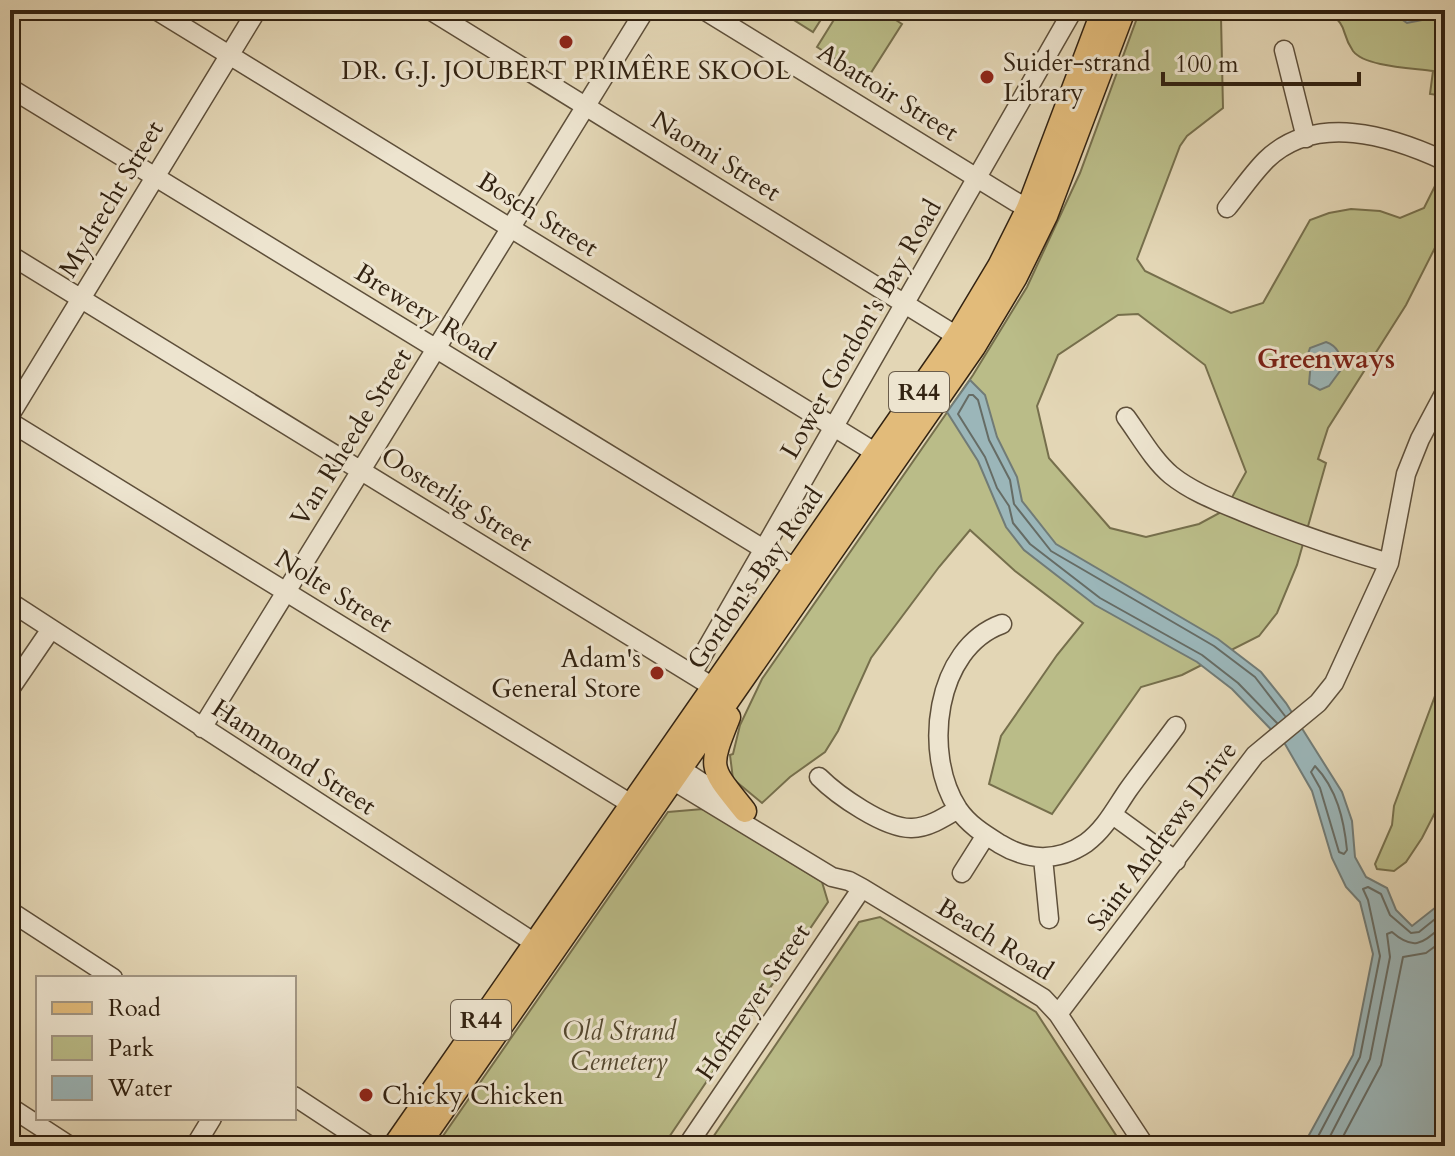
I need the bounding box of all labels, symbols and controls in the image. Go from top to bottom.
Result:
marker: DR. G.J. JOUBERT PRIMÊRE SKOOL [557,33,575,51]
street label: Abattoir Street [811,35,965,149]
scale bar [1163,36,1359,86]
place label: Suider-strand Library [1003,45,1151,110]
text: 100 m [1175,48,1239,81]
place label: DR. G.J. JOUBERT PRIMÊRE SKOOL [341,53,791,88]
marker: Suider-strand Library [978,68,996,86]
street label: Naomi Street [645,102,787,210]
street label: Mydrecht Street [50,114,172,284]
street label: Bosch Street [471,163,605,265]
street label: Lower Gordon's Bay Road [772,193,950,465]
street label: Brewery Road [348,255,502,369]
district label: Greenways [1257,340,1395,378]
street label: Van Rheede Street [282,342,420,532]
road number: R44 [889,372,949,412]
street label: Oosterlig Street [374,438,540,560]
street label: Gordon's Bay Road [679,480,831,676]
street label: Nolte Street [269,541,399,641]
place label: Adam's General Store [491,641,641,706]
marker: Adam's General Store [648,664,666,682]
street label: Hammond Street [205,691,383,823]
street label: Saint Andrews Drive [1079,734,1245,938]
street label: Beach Road [930,889,1060,989]
street label: Hofmeyer Street [688,917,818,1087]
legend [36,976,296,1120]
text: Road [108,992,161,1025]
road number: R44 [451,1000,511,1040]
park label: Old Strand Cemetery [562,1014,677,1079]
text: Park [108,1032,154,1065]
text: Water [107,1072,172,1105]
place label: Chicky Chicken [382,1078,564,1113]
marker: Chicky Chicken [357,1086,375,1104]

